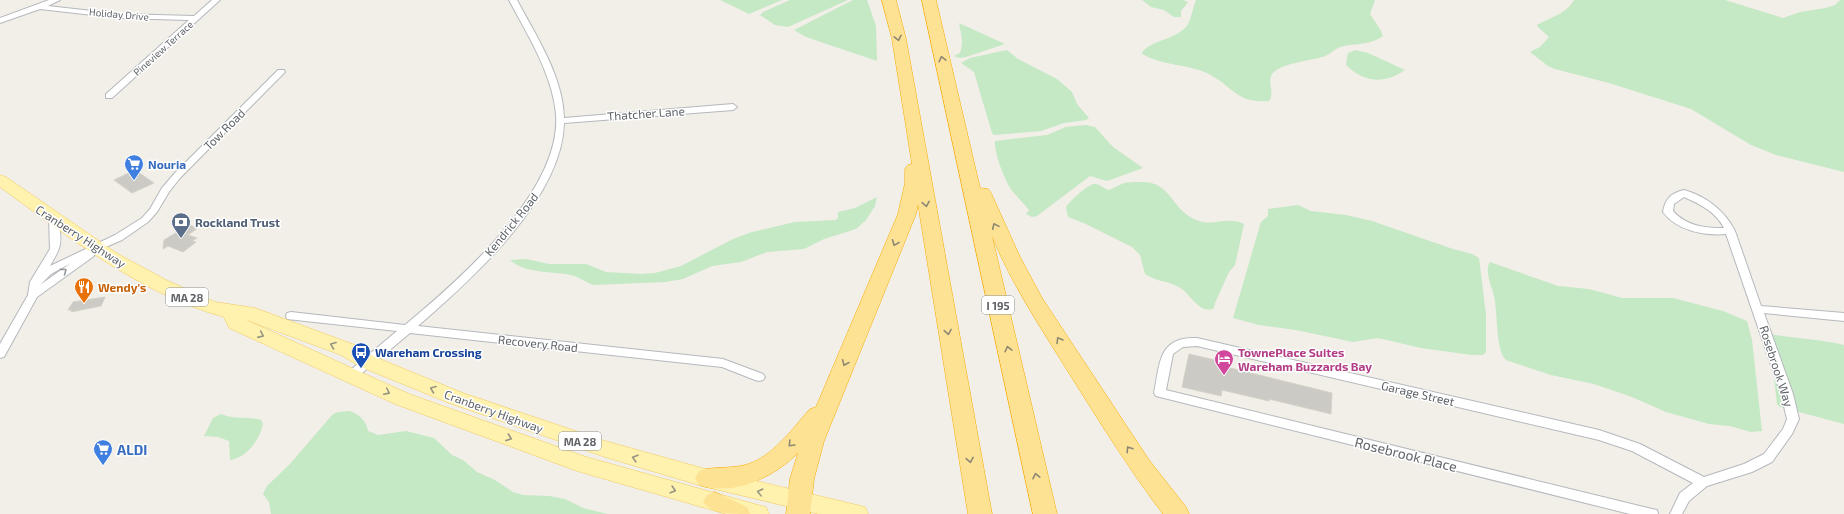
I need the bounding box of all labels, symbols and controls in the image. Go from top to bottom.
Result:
street label: Holiday Drive [89,5,149,23]
street label: Pineview Terrace [131,18,195,78]
one-way arrow [894,35,902,41]
one-way arrow [939,56,947,62]
street label: Thatcher Lane [607,103,685,123]
street label: Tow Road [201,106,247,152]
supermarket icon: Nouria [123,153,145,181]
place label: Nouria [148,157,186,171]
street label: Kendrick Road [481,190,541,258]
one-way arrow [921,200,930,207]
street label: Cranberry Highway [33,202,129,271]
bank icon: Rockland Trust [170,211,192,239]
place label: Rockland Trust [195,215,280,229]
one-way arrow [992,223,1000,230]
one-way arrow [891,240,899,247]
one-way arrow [60,269,67,276]
restaurant icon: Wendy's [73,276,95,304]
place label: Wendy's [98,280,146,295]
road number: MA 28 [166,288,208,306]
road number: I 195 [982,296,1014,314]
street label: Rosebrook Way [1757,324,1797,409]
one-way arrow [943,329,952,335]
one-way arrow [257,330,265,338]
street label: Recovery Road [497,332,579,354]
one-way arrow [1056,337,1063,344]
one-way arrow [330,341,337,349]
bus stop icon: Wareham Crossing [350,341,372,369]
place label: Wareham Crossing [375,345,482,359]
place label: TownePlace Suites Wareham Buzzards Bay [1238,345,1372,374]
one-way arrow [1004,346,1012,352]
hotel icon: TownePlace Suites Wareham Buzzards Bay [1213,348,1235,376]
one-way arrow [842,359,850,367]
street label: Garage Street [1380,378,1456,408]
one-way arrow [429,385,436,393]
one-way arrow [383,387,391,395]
street label: Cranberry Highway [443,387,546,436]
road number: MA 28 [559,432,601,450]
street label: Rosebrook Place [1353,433,1459,475]
one-way arrow [505,434,512,442]
supermarket icon: ALDI [92,438,114,466]
one-way arrow [789,439,796,447]
place label: ALDI [117,441,147,458]
one-way arrow [1126,446,1134,453]
one-way arrow [632,454,639,463]
one-way arrow [965,457,974,463]
one-way arrow [1033,473,1041,479]
one-way arrow [669,485,676,494]
one-way arrow [757,489,764,497]

